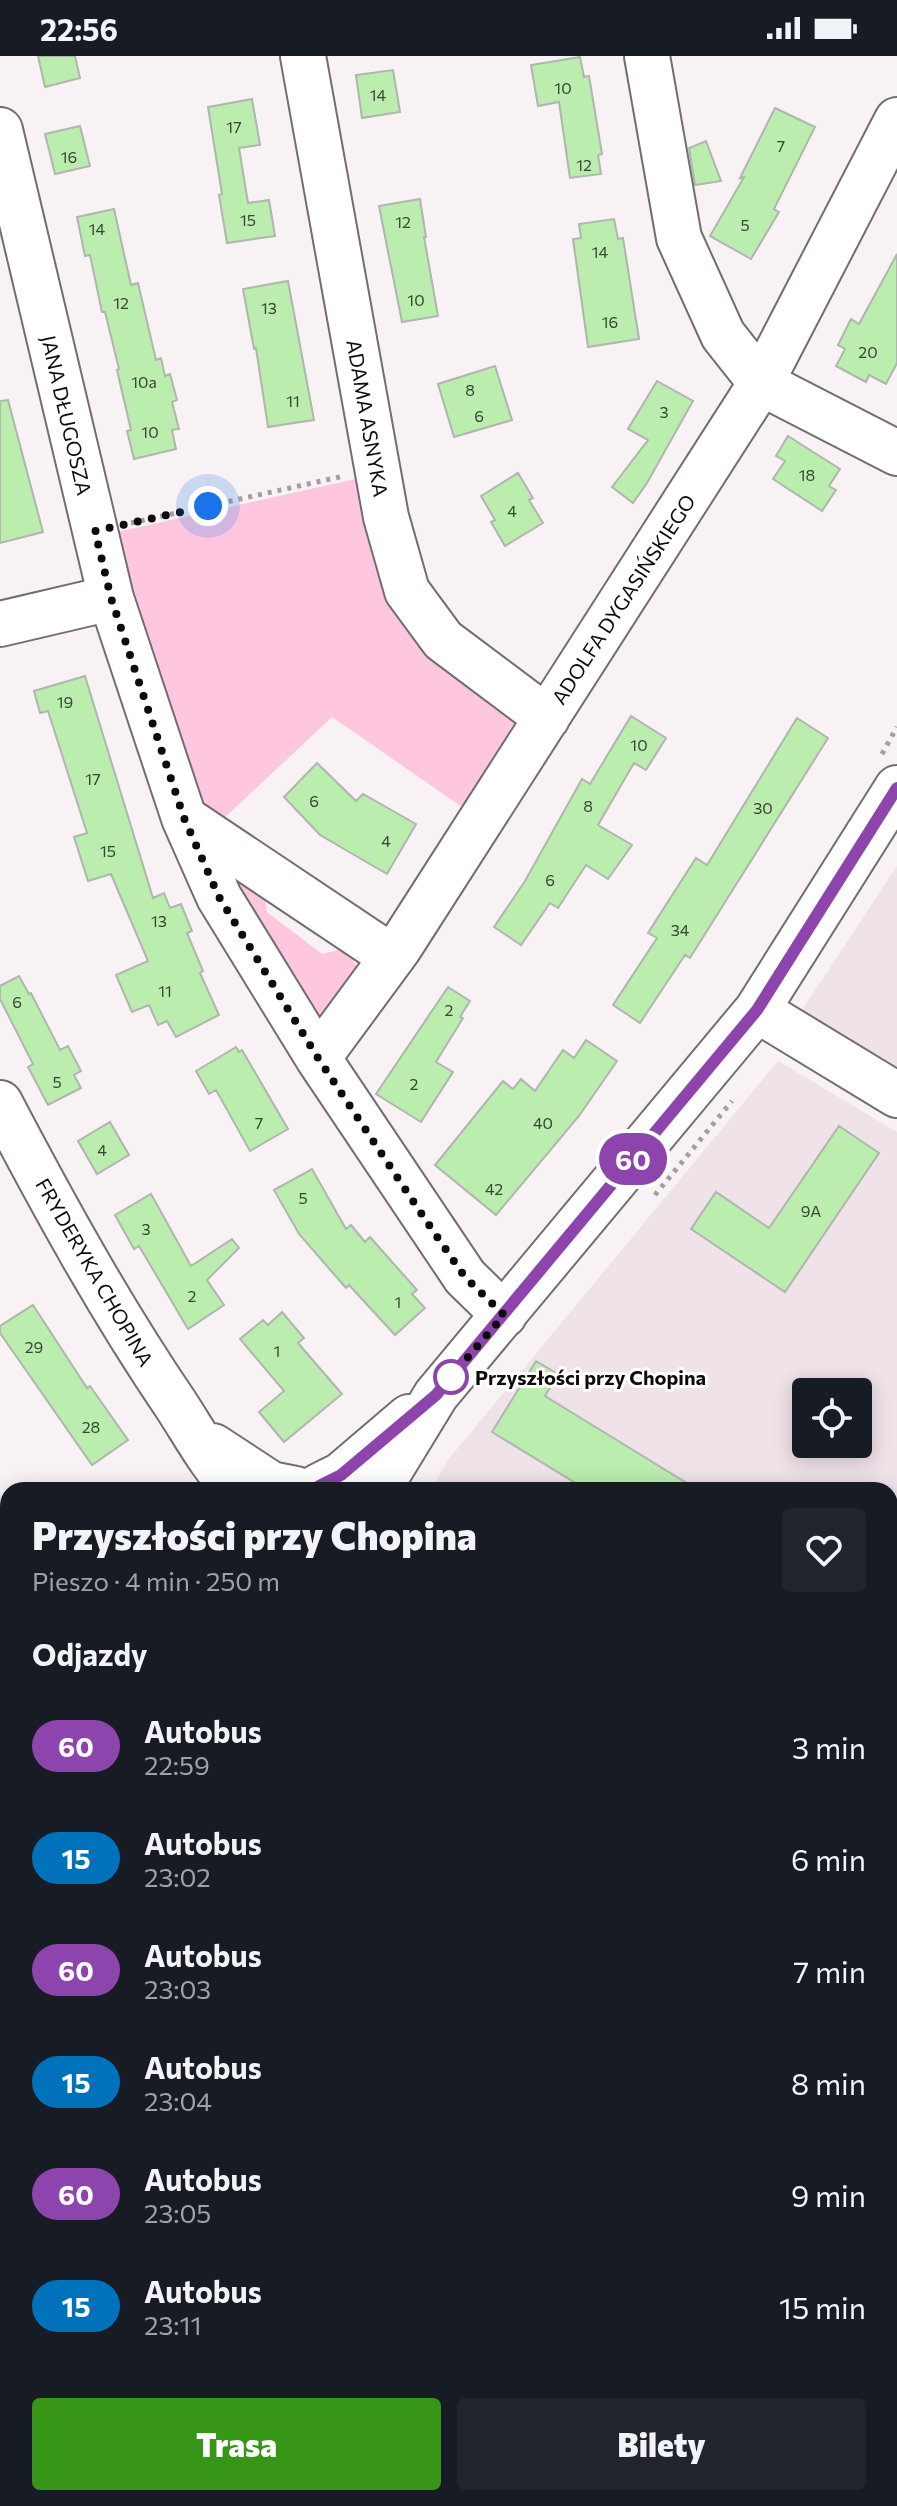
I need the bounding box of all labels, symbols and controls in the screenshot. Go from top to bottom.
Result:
text: 22:56 [40,10,118,47]
house number: 10 [554,78,572,97]
house number: 14 [370,85,387,104]
house number: 17 [226,117,242,136]
house number: 7 [777,136,785,155]
house number: 16 [61,147,77,166]
house number: 12 [576,155,592,174]
house number: 15 [240,210,256,229]
house number: 12 [395,212,411,231]
house number: 5 [740,215,750,234]
house number: 14 [89,219,106,238]
house number: 14 [592,242,609,261]
house number: 10 [407,290,425,309]
house number: 12 [113,293,129,312]
house number: 13 [261,298,277,317]
house number: 16 [602,312,618,331]
street label: JANA DŁUGOSZA [37,333,97,498]
street label: ADAMA ASNYKA [342,337,394,499]
house number: 20 [858,342,878,361]
house number: 10a [131,372,157,391]
house number: 8 [465,380,475,399]
house number: 11 [286,391,300,410]
house number: 3 [659,402,669,421]
house number: 6 [474,406,484,425]
house number: 10 [141,422,159,441]
house number: 18 [799,465,815,484]
your location [188,486,228,526]
street label: ADOLFA DYGASIŃSKIEGO [546,490,700,708]
house number: 4 [507,501,517,520]
house number: 19 [57,692,73,711]
house number: 10 [630,735,648,754]
house number: 17 [85,769,101,788]
house number: 6 [309,791,319,810]
house number: 8 [583,796,593,815]
house number: 30 [753,798,773,817]
house number: 4 [381,831,391,850]
house number: 15 [100,841,116,860]
house number: 6 [545,870,555,889]
house number: 13 [151,911,167,930]
house number: 34 [671,920,690,939]
house number: 11 [158,981,172,1000]
house number: 6 [12,992,22,1011]
house number: 2 [445,1000,454,1019]
house number: 5 [52,1072,62,1091]
house number: 2 [410,1074,419,1093]
house number: 7 [255,1113,263,1132]
house number: 40 [533,1113,553,1132]
line badge: 60 [597,1133,669,1185]
house number: 4 [97,1140,107,1159]
text: 60 [615,1142,651,1176]
street label: FRYDERYKA CHOPINA [31,1174,159,1370]
house number: 42 [485,1179,503,1198]
house number: 5 [298,1188,308,1207]
house number: 9A [801,1201,821,1220]
house number: 3 [141,1219,151,1238]
house number: 2 [188,1286,197,1305]
house number: 1 [395,1292,401,1311]
house number: 29 [25,1337,43,1356]
house number: 1 [274,1341,280,1360]
marker: Przyszłości przy Chopina [434,1360,468,1394]
place label: Przyszłości przy Chopina [475,1365,706,1389]
map controls [792,1378,872,1458]
button: locate [792,1378,872,1458]
house number: 28 [82,1417,100,1436]
button: heart [782,1508,866,1592]
text: Przyszłości przy Chopina [32,1511,477,1558]
text: Pieszo · 4 min · 250 m [32,1565,280,1596]
text: Odjazdy [32,1635,148,1672]
text: Autobus [144,1712,262,1749]
text: 3 min [792,1728,866,1765]
text: 60 [58,1729,94,1763]
text: 22:59 [144,1749,210,1780]
text: Autobus [144,1824,262,1861]
text: 6 min [791,1840,866,1877]
text: 15 [62,1841,91,1875]
text: 23:02 [144,1861,211,1892]
text: Autobus [144,1936,262,1973]
text: 7 min [793,1952,866,1989]
text: 60 [58,1953,94,1987]
text: 23:03 [144,1973,211,2004]
text: Autobus [144,2048,262,2085]
text: 8 min [791,2064,866,2101]
text: 15 [62,2065,91,2099]
text: 23:04 [144,2085,212,2116]
text: Autobus [144,2160,262,2197]
text: 9 min [791,2176,866,2213]
text: 60 [58,2177,94,2211]
text: 23:05 [144,2197,211,2228]
text: Autobus [144,2272,262,2309]
text: 15 min [779,2288,866,2325]
text: 15 [62,2289,91,2323]
text: 23:11 [144,2309,202,2340]
button: Trasa [32,2398,441,2490]
button: Bilety [457,2398,866,2490]

